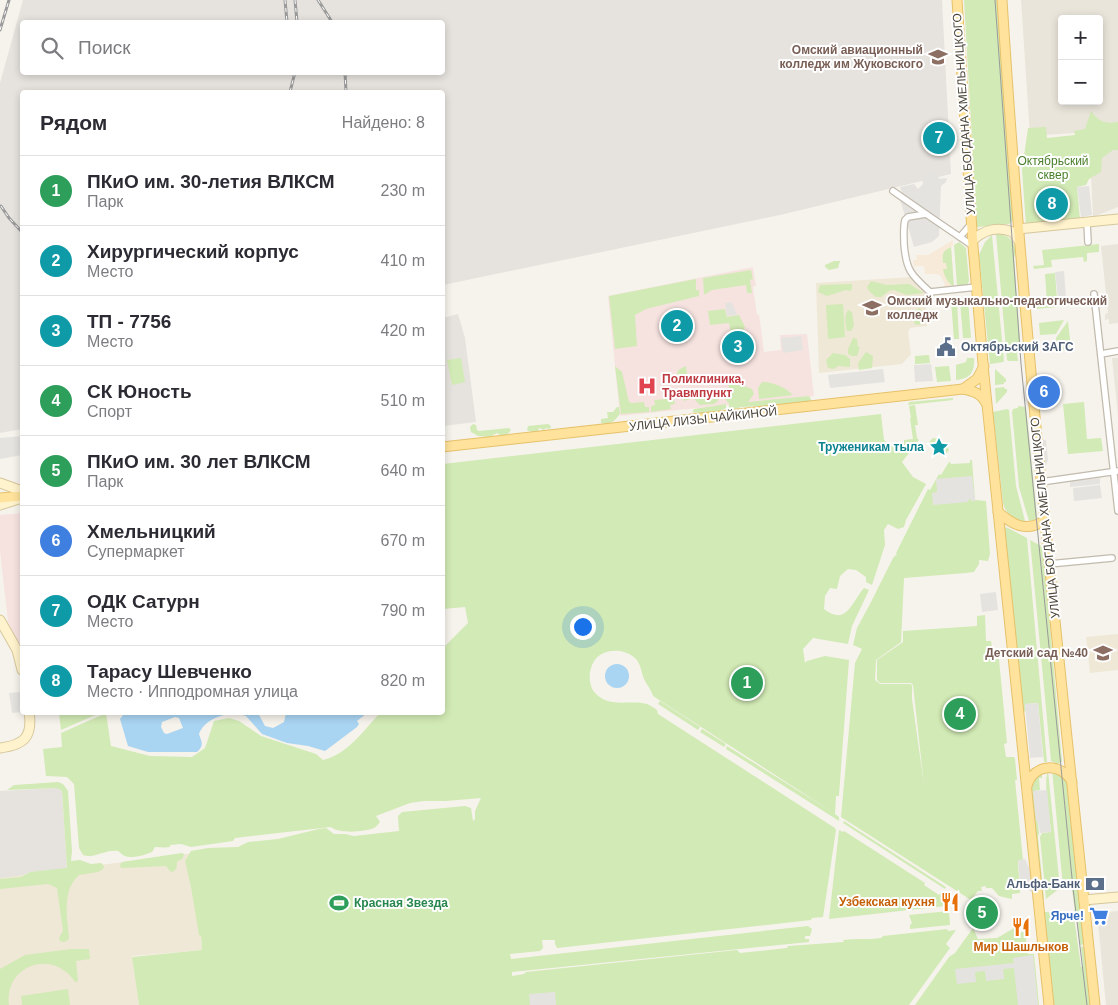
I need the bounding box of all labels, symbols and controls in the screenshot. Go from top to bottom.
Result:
street label: УЛИЦА БОГДАНА ХМЕЛЬНИЦКОГО [950,13,978,215]
map controls [1058,15,1103,105]
button: + [1058,15,1103,60]
search box [20,20,445,75]
icon: search [38,34,66,62]
text: Поиск [78,37,131,58]
place label: Омский авиационный колледж им Жуковского [780,43,923,71]
school or university icon: Омский авиационный колледж им Жуковского [927,46,949,68]
button: − [1058,60,1103,105]
text: Рядом [40,111,107,134]
text: Найдено: 8 [342,114,425,131]
pin: 7 [923,119,955,157]
park label: Октябрьский сквер [1017,154,1089,182]
text: ПКиО им. 30-летия ВЛКСМ [87,171,334,192]
text: 1 [52,182,60,199]
text: 230 m [381,182,425,199]
pin: 8 [1036,185,1068,223]
text: Парк [87,193,123,210]
text: Хирургический корпус [87,241,299,262]
text: 2 [52,252,60,269]
text: 410 m [381,252,425,269]
text: Место [87,263,133,280]
place label: Омский музыкально-педагогический колледж [887,294,1107,322]
school or university icon: Омский музыкально-педагогический колледж [861,297,883,319]
pin: 2 [661,307,693,345]
text: ТП - 7756 [87,311,171,332]
text: 3 [52,322,60,339]
text: 420 m [381,322,425,339]
pin: 3 [722,328,754,366]
text: Место [87,333,133,350]
public building icon: Октябрьский ЗАГС [935,336,957,358]
place label: Октябрьский ЗАГС [961,340,1074,354]
place label: Поликлиника, Травмпункт [662,372,744,400]
pin: 6 [1028,373,1060,411]
hospital icon: Поликлиника, Травмпункт [636,375,658,397]
text: СК Юность [87,381,192,402]
text: 4 [52,392,60,409]
text: 510 m [381,392,425,409]
text: Спорт [87,403,132,420]
street label: УЛИЦА ЛИЗЫ ЧАЙКИНОЙ [628,403,778,434]
street label: УЛИЦА БОГДАНА ХМЕЛЬНИЦКОГО [1027,417,1063,619]
place icon: Труженикам тыла [928,436,950,458]
place label: Труженикам тыла [818,440,924,454]
text: ПКиО им. 30 лет ВЛКСМ [87,451,311,472]
text: 5 [52,462,60,479]
text: 640 m [381,462,425,479]
text: Парк [87,473,123,490]
text: Хмельницкий [87,521,216,542]
text: 6 [52,532,60,549]
text: 670 m [381,532,425,549]
text: Супермаркет [87,543,185,560]
text: ОДК Сатурн [87,591,200,612]
text: 7 [52,602,60,619]
text: 790 m [381,602,425,619]
text: Место [87,613,133,630]
your location [570,614,596,640]
school or university icon: Детский сад №40 [1092,642,1114,664]
place label: Детский сад №40 [985,646,1088,660]
text: Тарасу Шевченко [87,661,252,682]
pin: 1 [731,664,763,702]
text: 8 [52,672,60,689]
text: 820 m [381,672,425,689]
text: Место · Ипподромная улица [87,683,298,700]
pin: 4 [944,695,976,733]
bank icon: Альфа-Банк [1084,873,1106,895]
place label: Альфа-Банк [1007,877,1081,891]
restaurant icon: Узбекская кухня [939,891,961,913]
sports icon: Красная Звезда [328,892,350,914]
pin: 5 [966,894,998,932]
place label: Узбекская кухня [839,895,935,909]
place label: Красная Звезда [354,896,448,910]
supermarket icon: Ярче! [1088,905,1110,927]
place label: Ярче! [1051,909,1084,923]
restaurant icon: Мир Шашлыков [1010,916,1032,938]
place label: Мир Шашлыков [973,940,1069,954]

